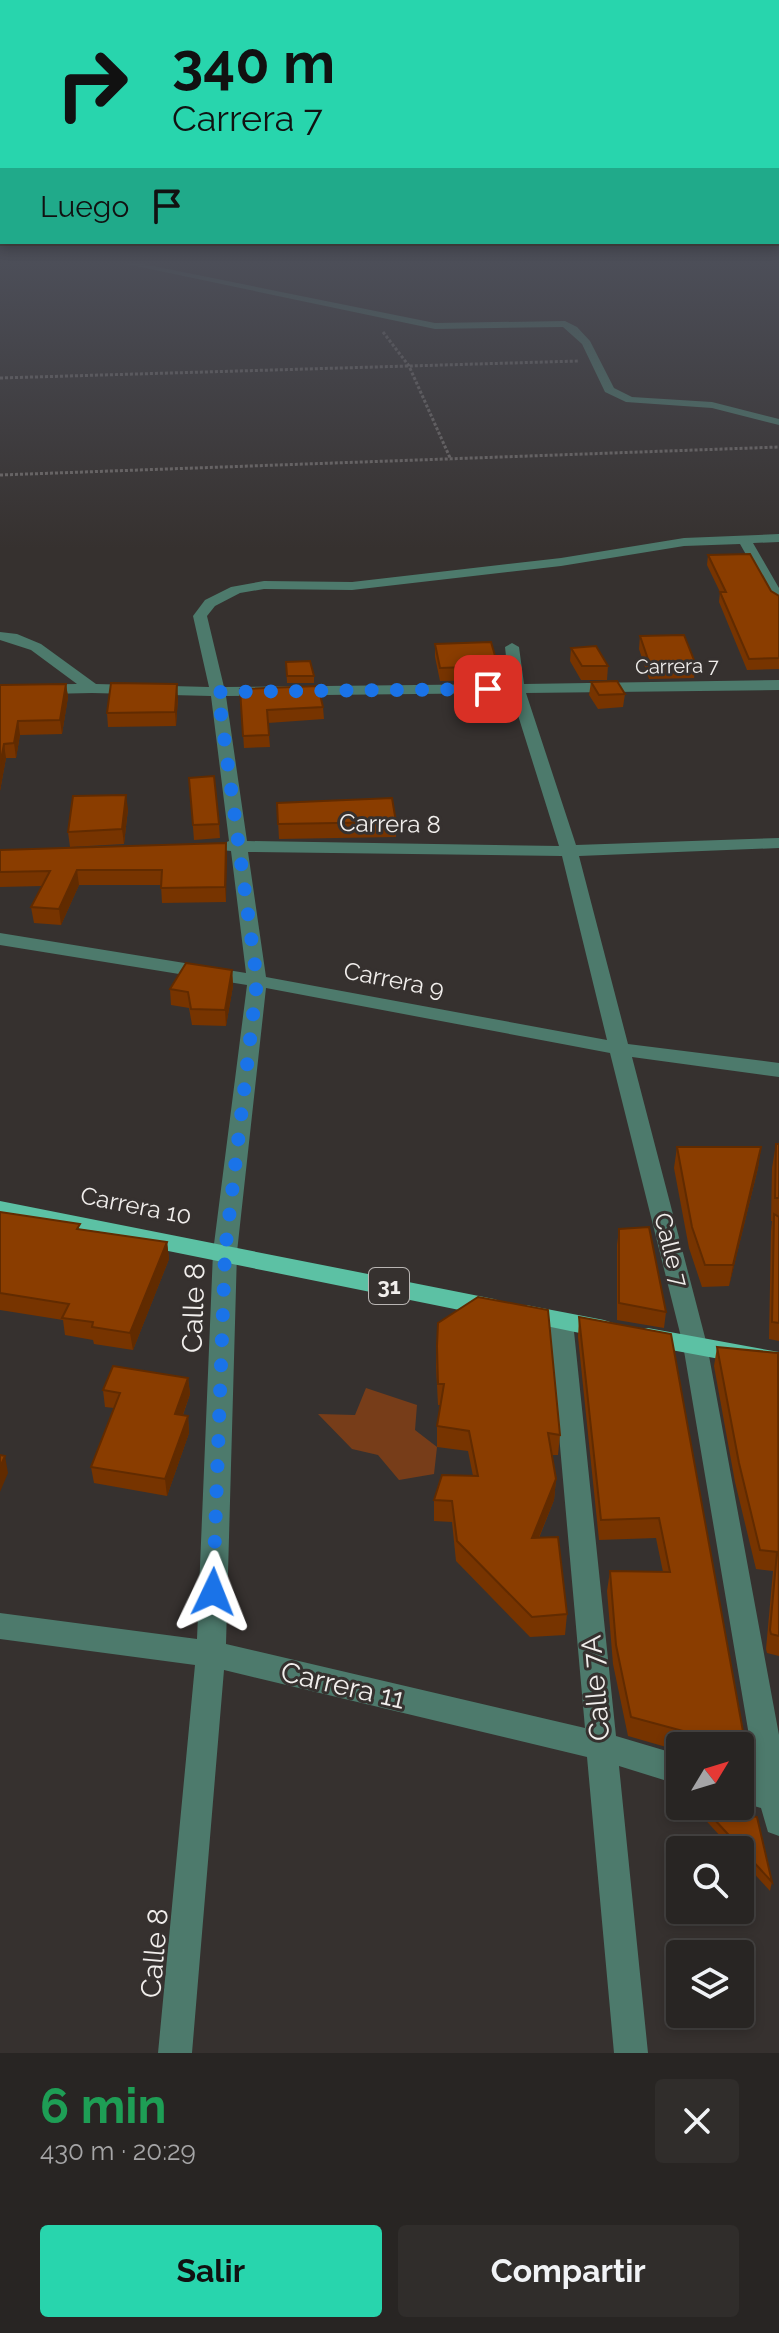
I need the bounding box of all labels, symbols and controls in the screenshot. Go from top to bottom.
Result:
text: 340 m [172,30,335,96]
icon: right [40,32,144,136]
text: Carrera 7 [172,97,323,139]
icon: arrive [145,184,189,228]
text: Luego [40,189,129,224]
street label: Carrera 7 [635,653,719,679]
pin [454,655,522,723]
icon: arrive [466,667,510,711]
street label: Carrera 8 [339,808,441,839]
street label: Carrera 9 [341,956,447,1003]
street label: Carrera 10 [78,1181,194,1230]
street label: Calle 7 [648,1210,695,1290]
street label: Calle 8 [175,1263,212,1354]
road number: 31 [369,1268,409,1304]
position arrow [171,1550,255,1634]
street label: Calle 7A [574,1634,617,1742]
street label: Carrera 11 [278,1655,408,1716]
north arrow [666,1732,754,1820]
map controls [666,1732,754,2028]
button: search [666,1836,754,1924]
street label: Calle 8 [134,1907,175,1999]
button: layers [666,1940,754,2028]
text: 6 min [40,2078,167,2134]
button: close [655,2079,739,2163]
text: 430 m · 20:29 [40,2136,196,2166]
button: Salir [40,2225,382,2317]
button: Compartir [398,2225,739,2317]

